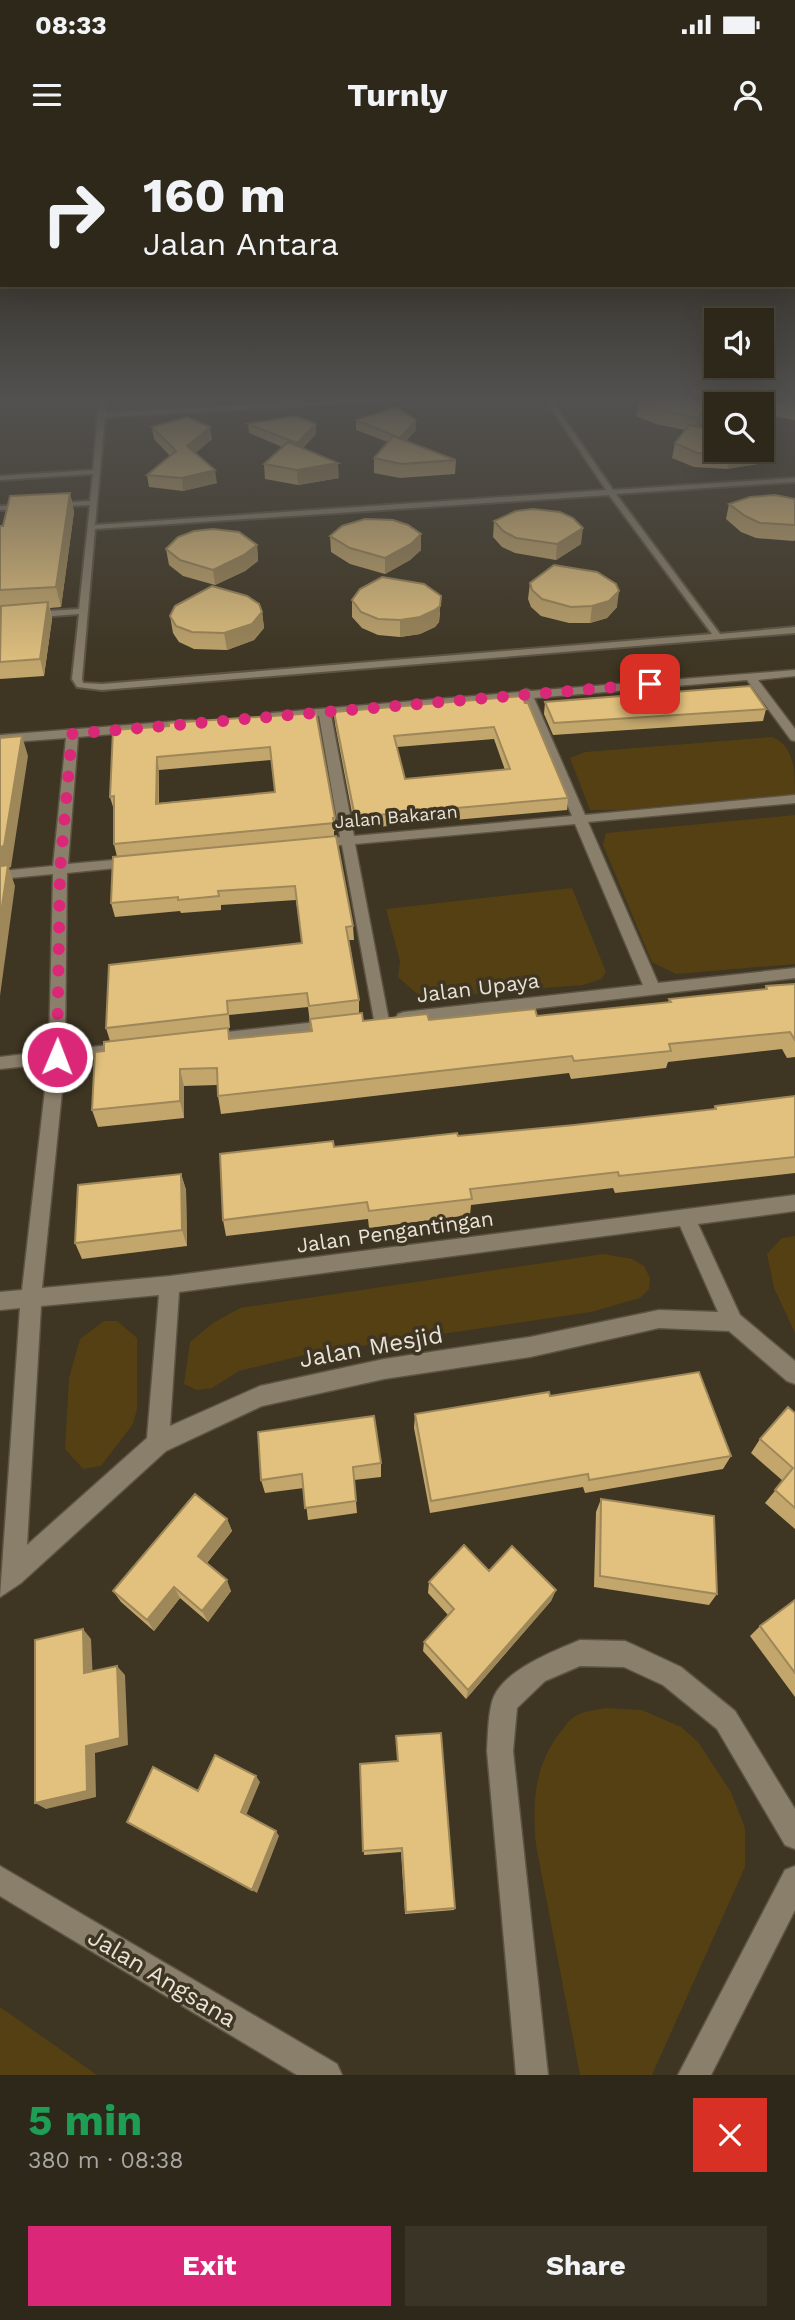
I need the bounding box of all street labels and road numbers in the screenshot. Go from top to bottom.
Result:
street label: Jalan Bakaran [333,801,458,832]
street label: Jalan Upaya [415,968,541,1007]
street label: Jalan Pengantingan [295,1205,495,1258]
street label: Jalan Mesjid [297,1321,445,1373]
street label: Jalan Angsana [83,1923,241,2033]

